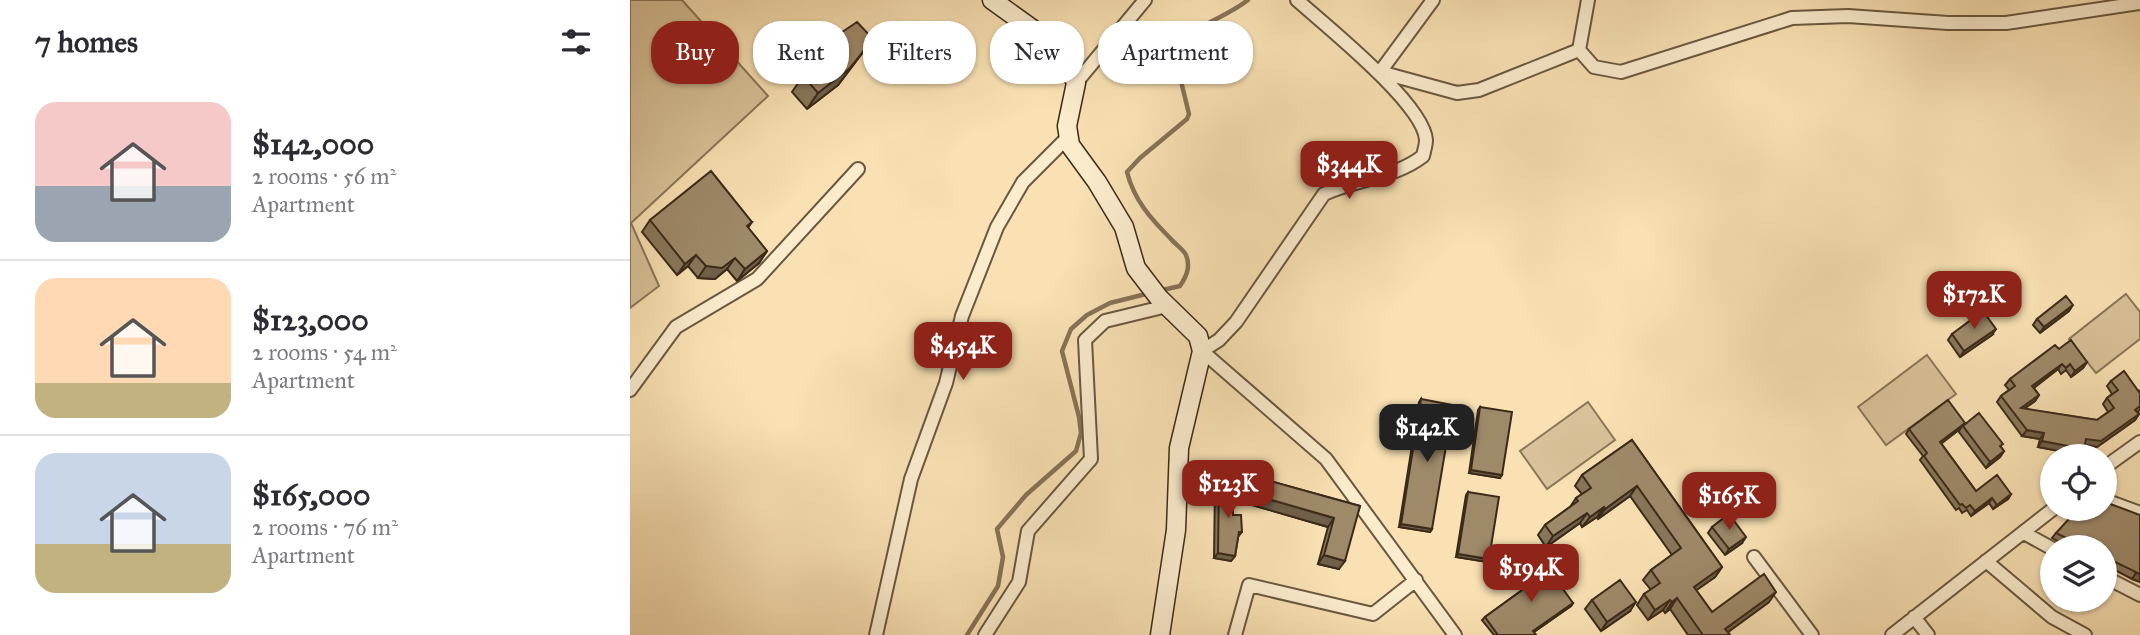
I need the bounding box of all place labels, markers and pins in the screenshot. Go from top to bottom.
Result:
pin: $344K [1300,142,1398,201]
pin: $172K [1925,272,2023,331]
pin: $454K [914,322,1012,382]
pin: $142K [1378,405,1476,464]
pin: $123K [1179,461,1277,520]
pin: $165K [1680,472,1778,532]
pin: $194K [1482,544,1580,604]

